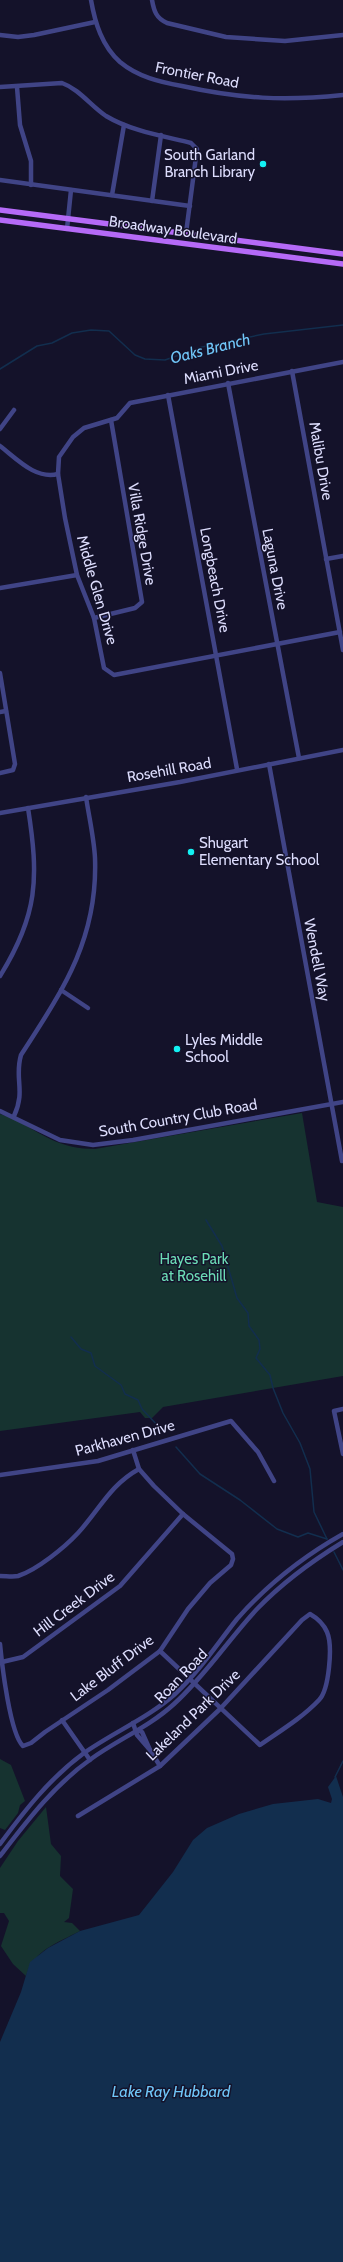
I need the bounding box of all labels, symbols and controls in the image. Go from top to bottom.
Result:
street label: Frontier Road [154,58,240,92]
place label: South Garland Branch Library [164,146,255,181]
marker: South Garland Branch Library [258,159,268,169]
street label: Broadway Boulevard [108,212,238,248]
water label: Oaks Branch [168,329,252,368]
street label: Miami Drive [182,356,260,388]
street label: Malibu Drive [305,420,337,502]
street label: Villa Ridge Drive [124,482,160,587]
street label: Longbeach Drive [196,526,234,634]
street label: Laguna Drive [258,527,292,612]
street label: Middle Glen Drive [73,533,121,647]
street label: Rosehill Road [125,754,213,786]
place label: Shugart Elementary School [199,834,320,869]
marker: Shugart Elementary School [186,847,196,857]
street label: Wendell Way [300,917,334,1003]
place label: Lyles Middle School [185,1031,263,1066]
marker: Lyles Middle School [172,1044,182,1054]
street label: South Country Club Road [97,1095,259,1141]
park label: Hayes Park at Rosehill [159,1250,229,1285]
street label: Parkhaven Drive [73,1416,177,1460]
street label: Hill Creek Drive [30,1567,118,1640]
street label: Lake Bluff Drive [67,1631,157,1705]
street label: Roan Road [151,1645,211,1707]
street label: Lakeland Park Drive [142,1665,244,1764]
water label: Lake Ray Hubbard [112,2082,231,2101]

